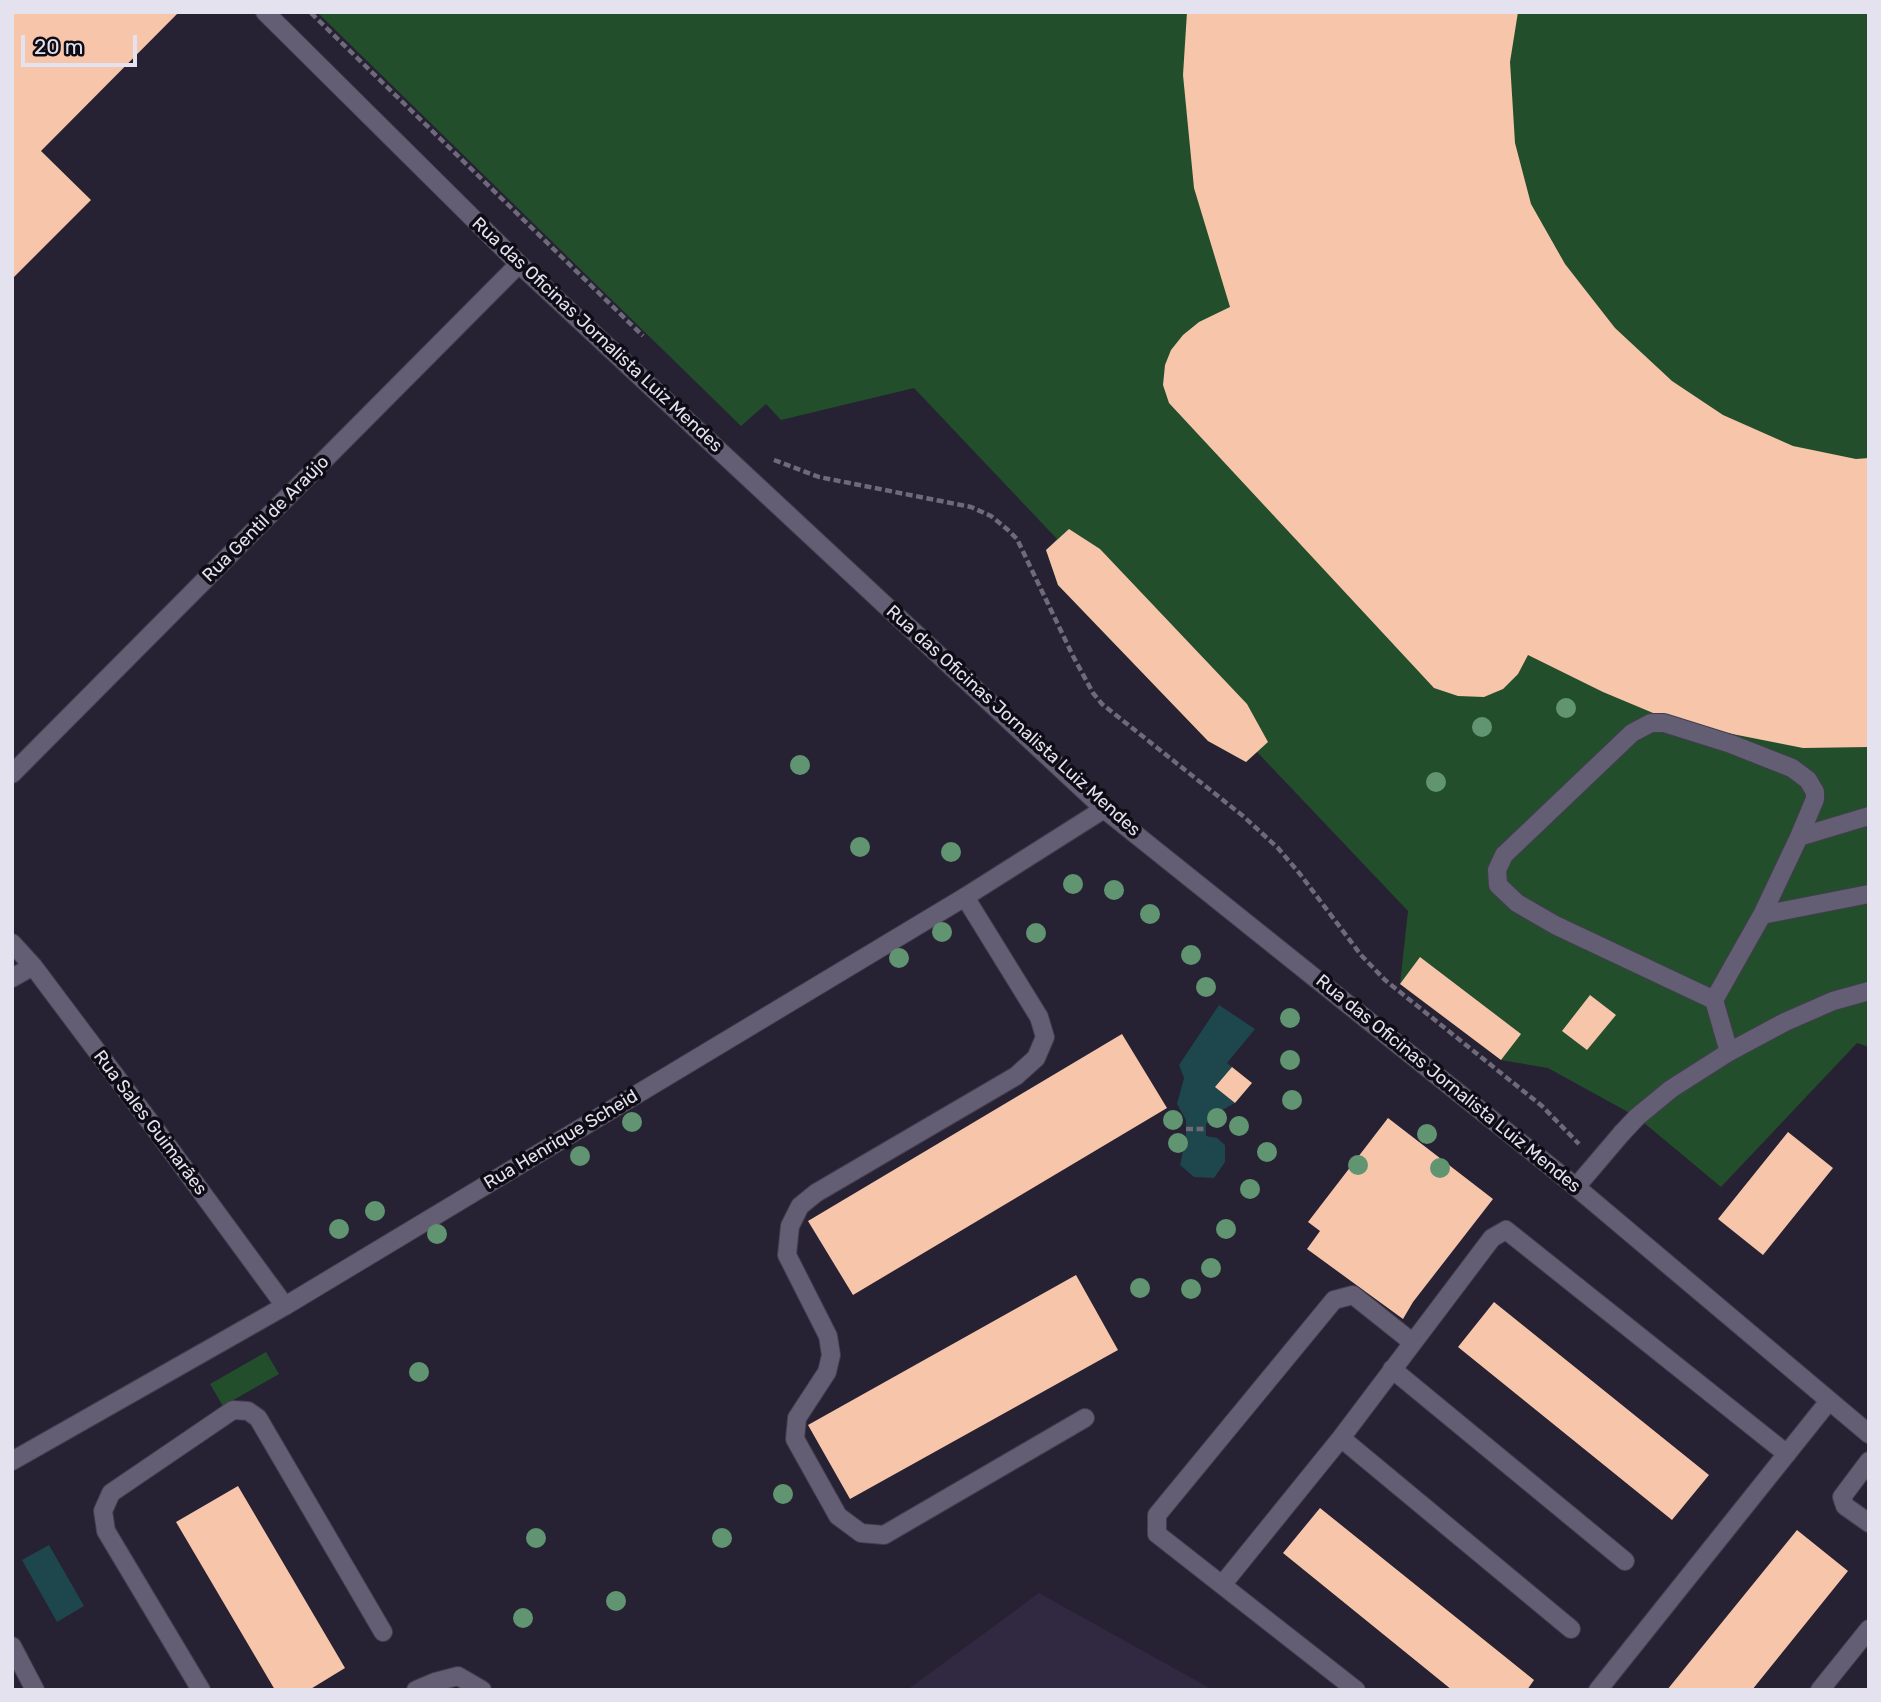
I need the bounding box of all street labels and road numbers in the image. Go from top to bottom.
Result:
street label: Rua das Oficinas Jornalista Luiz Mendes [467,213,727,457]
street label: Rua Gentil de Araújo [198,451,334,587]
street label: Rua das Oficinas Jornalista Luiz Mendes [881,601,1145,841]
street label: Rua das Oficinas Jornalista Luiz Mendes [1311,970,1585,1198]
street label: Rua Sales Guimarães [89,1046,211,1200]
street label: Rua Henrique Scheid [480,1086,642,1194]

